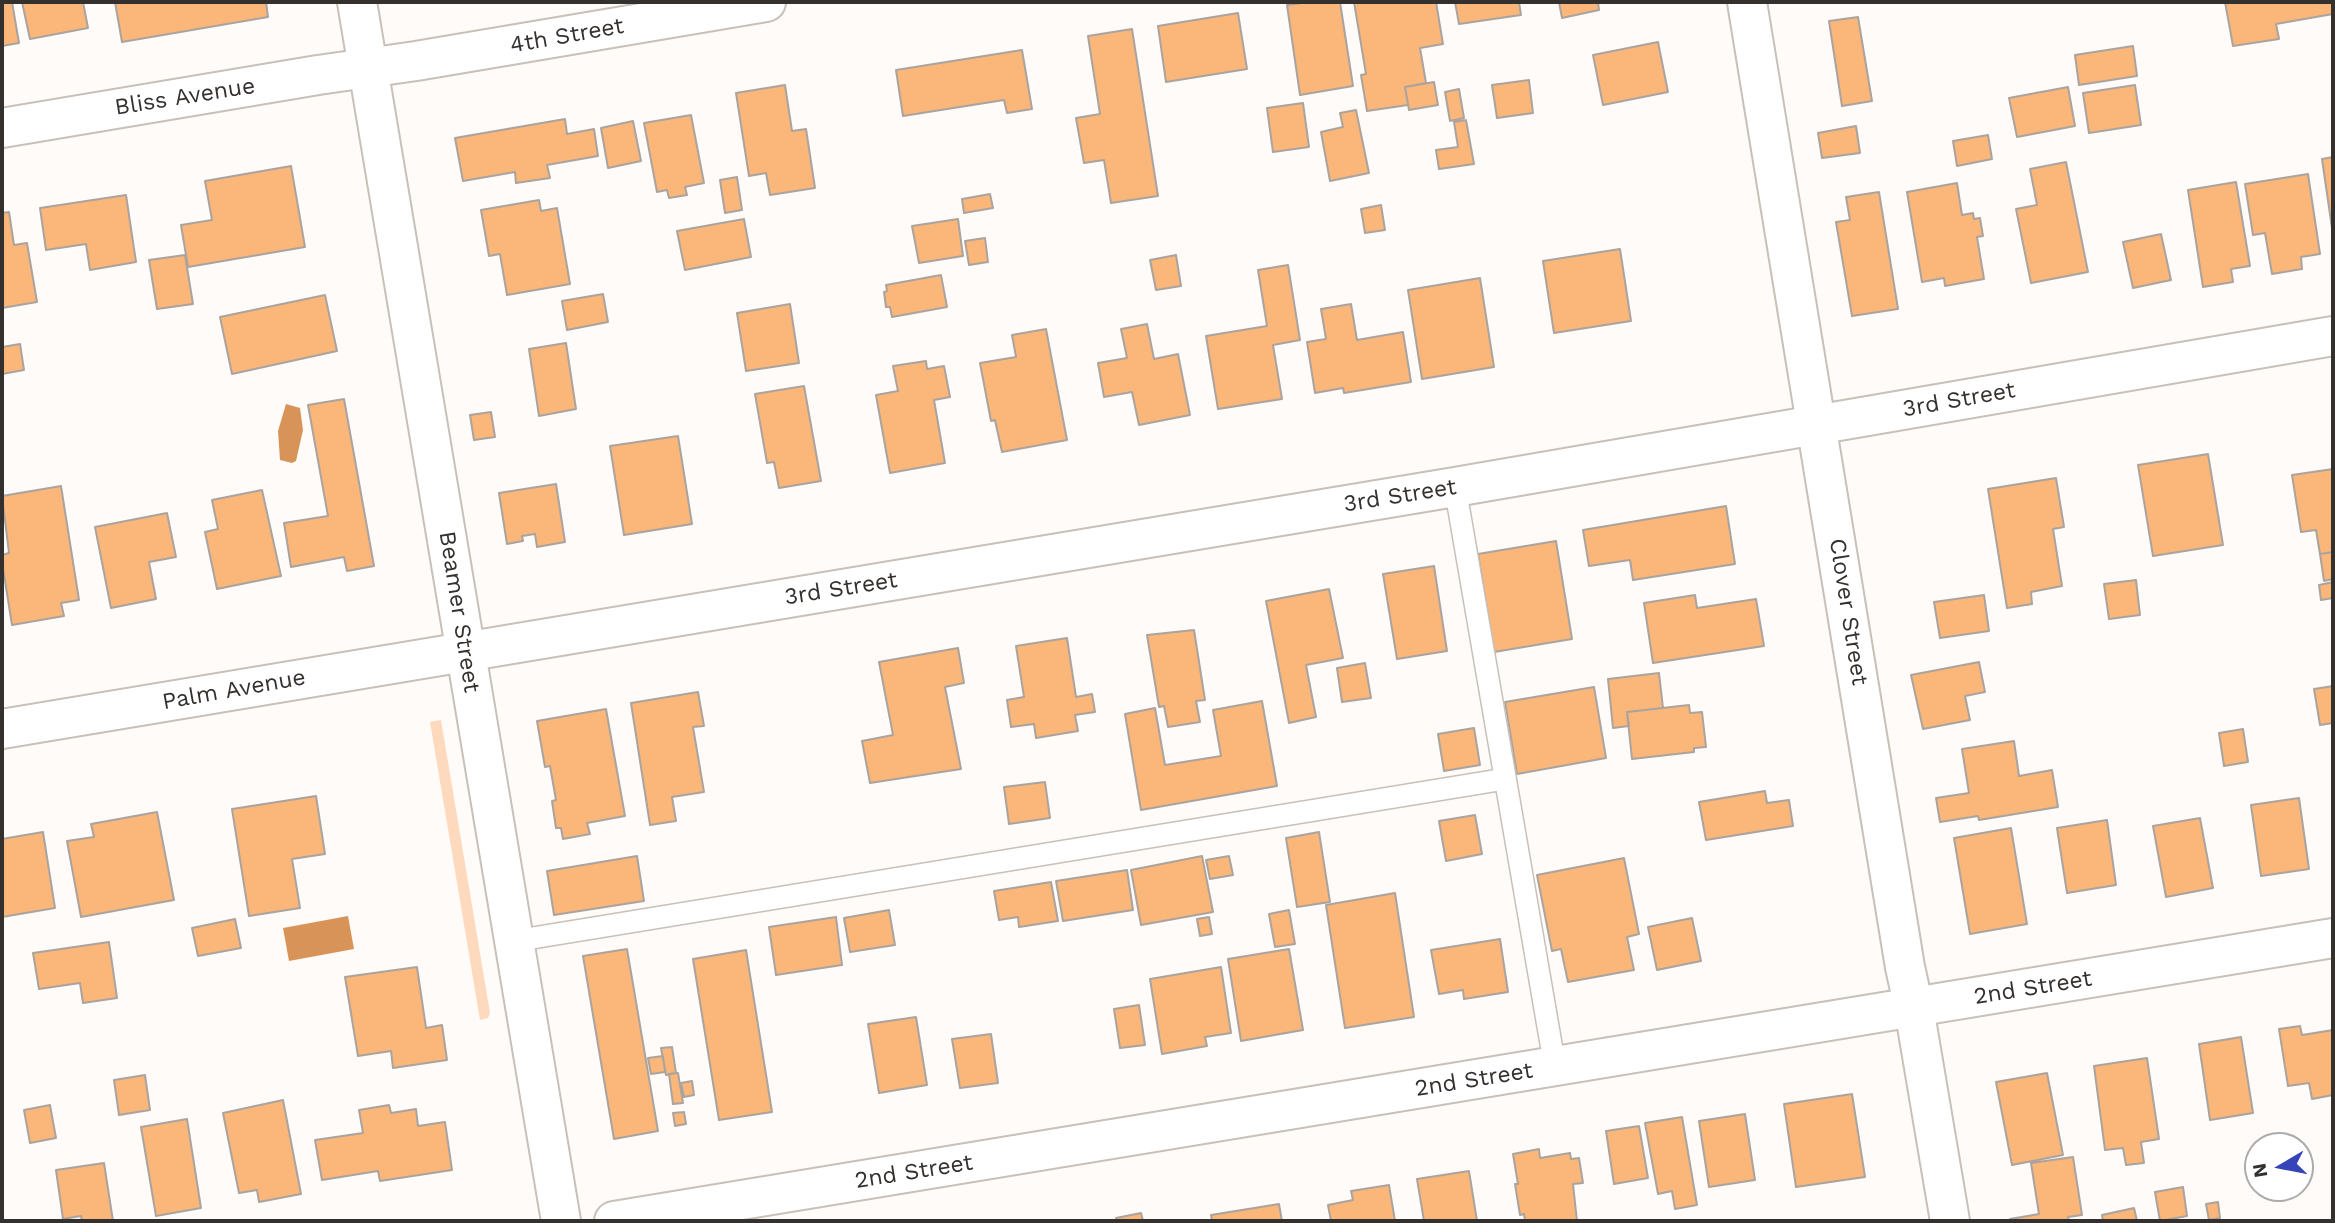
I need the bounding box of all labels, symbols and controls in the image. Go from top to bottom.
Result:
street label: 4th Street [508,12,626,60]
street label: Bliss Avenue [113,72,257,122]
street label: 3rd Street [1901,377,2017,423]
street label: 3rd Street [1342,473,1458,519]
street label: Beamer Street [433,529,485,695]
street label: Clover Street [1823,537,1873,687]
street label: 3rd Street [783,566,899,612]
street label: Palm Avenue [160,664,308,716]
street label: 2nd Street [1972,965,2094,1011]
street label: 2nd Street [1413,1057,1535,1103]
north arrow [2244,1132,2314,1202]
street label: 2nd Street [853,1149,975,1195]
text: N [2247,1161,2272,1179]

